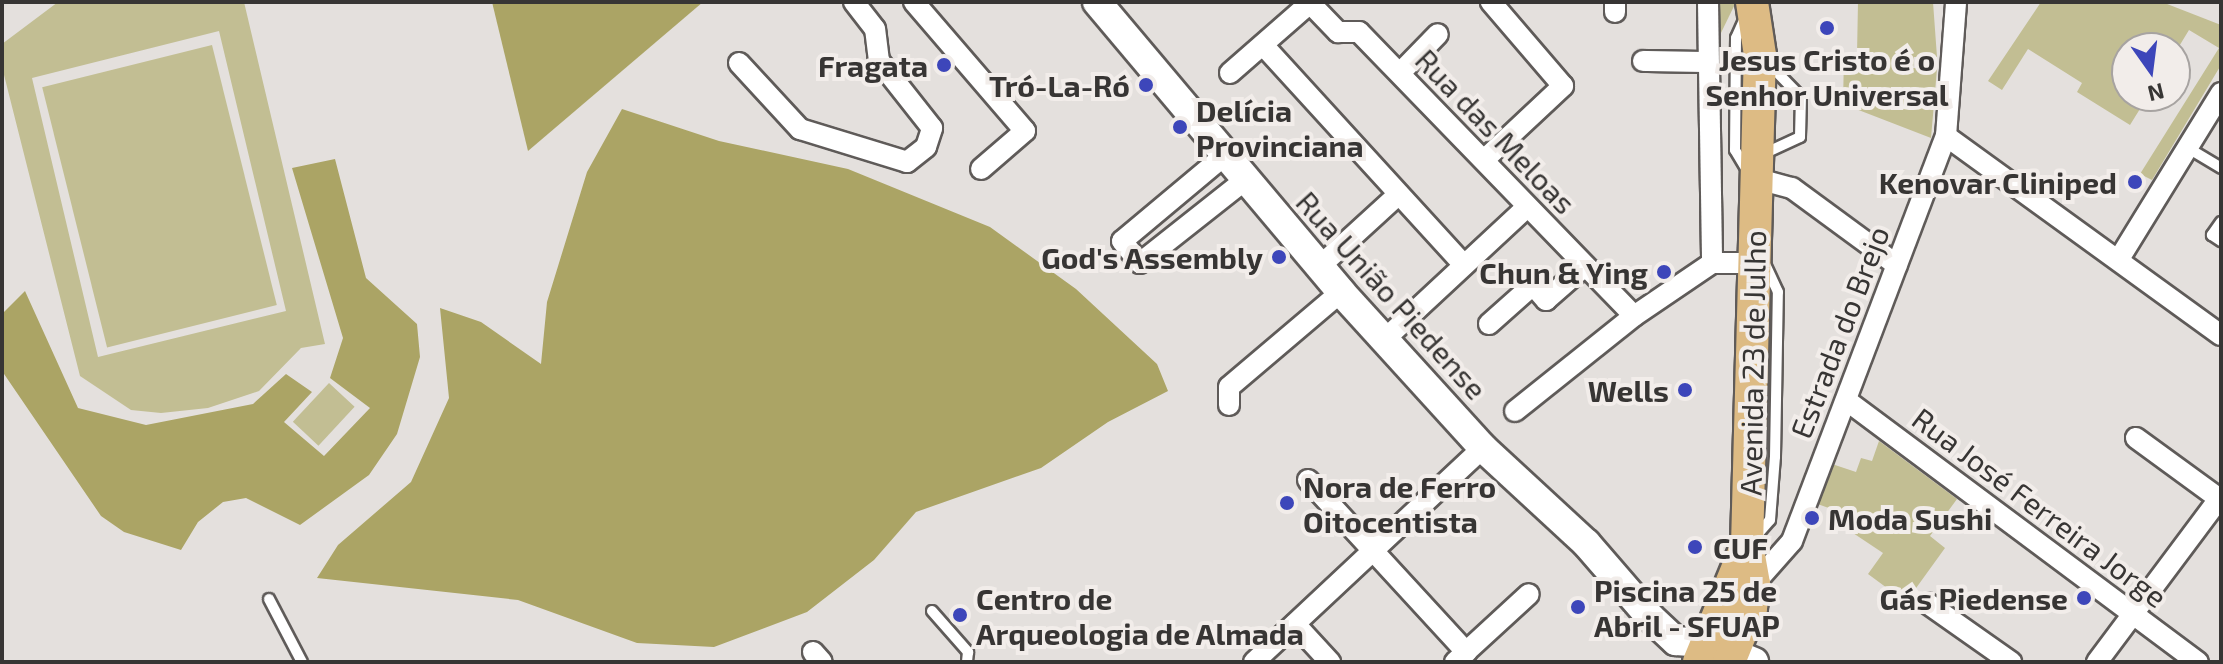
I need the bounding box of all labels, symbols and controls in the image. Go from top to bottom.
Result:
marker: Jesus Cristo é o Senhor Universal [1818,19,1836,37]
north arrow [2111,32,2191,112]
street label: Rua das Meloas [1409,41,1583,221]
place label: Jesus Cristo é o Senhor Universal [1705,41,1949,112]
place label: Fragata [818,47,928,83]
marker: Fragata [935,56,953,74]
place label: Tró-La-Ró [989,67,1130,103]
marker: Tró-La-Ró [1137,76,1155,94]
text: N [2145,79,2167,108]
place label: Delícia Provinciana [1196,92,1364,162]
marker: Delícia Provinciana [1171,118,1189,136]
place label: Kenovar Cliniped [1878,164,2117,200]
marker: Kenovar Cliniped [2124,171,2146,193]
street label: Rua União Piedense [1289,184,1495,406]
street label: Estrada do Brejo [1782,221,1896,443]
street label: Avenida 23 de Julho [1732,230,1772,496]
place label: God's Assembly [1040,239,1263,275]
marker: God's Assembly [1270,248,1288,266]
place label: Chun & Ying [1478,254,1648,290]
marker: Chun & Ying [1655,263,1673,281]
place label: Wells [1588,372,1669,408]
marker: Wells [1676,381,1694,399]
street label: Rua José Ferreira Jorge [1905,399,2175,615]
place label: Nora de Ferro Oitocentista [1303,468,1496,538]
marker: Nora de Ferro Oitocentista [1278,494,1296,512]
place label: Moda Sushi [1828,500,1992,536]
marker: Moda Sushi [1803,509,1821,527]
place label: CUF [1713,529,1768,565]
marker: CUF [1684,536,1706,558]
place label: Piscina 25 de Abril - SFUAP [1594,572,1781,642]
place label: Centro de Arqueologia de Almada [976,580,1305,650]
place label: Gás Piedense [1880,580,2068,616]
marker: Gás Piedense [2075,589,2093,607]
marker: Piscina 25 de Abril - SFUAP [1569,598,1587,616]
marker: Centro de Arqueologia de Almada [951,606,969,624]

